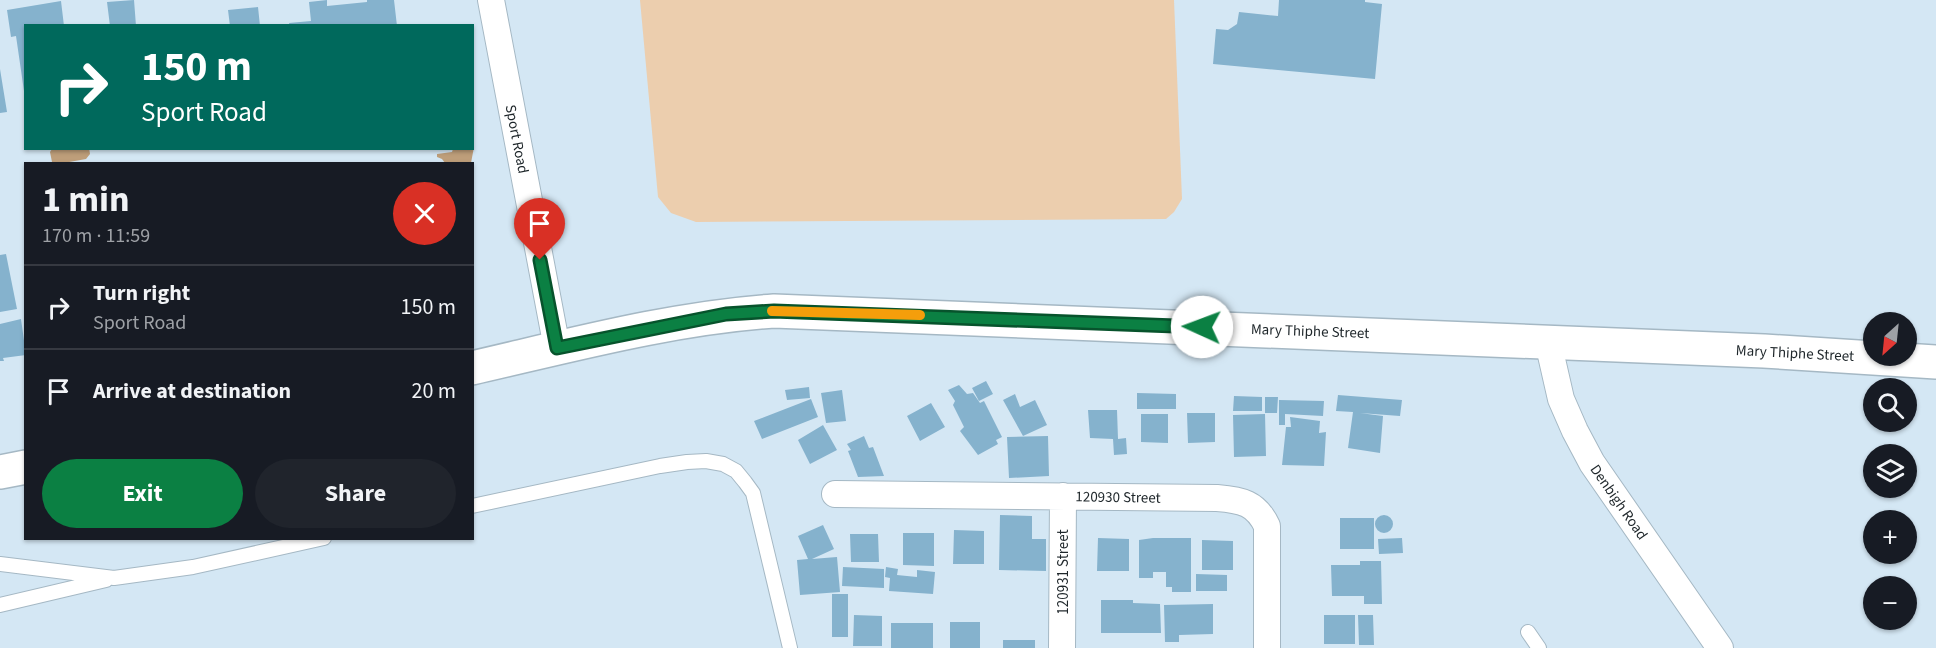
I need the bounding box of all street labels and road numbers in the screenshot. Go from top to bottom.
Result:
street label: Sport Road [500,103,533,175]
street label: Mary Thiphe Street [1250,319,1370,344]
street label: Mary Thiphe Street [1735,340,1855,367]
street label: Denbigh Road [1585,460,1652,544]
street label: 120930 Street [1075,486,1161,509]
street label: 120931 Street [1053,529,1074,615]

